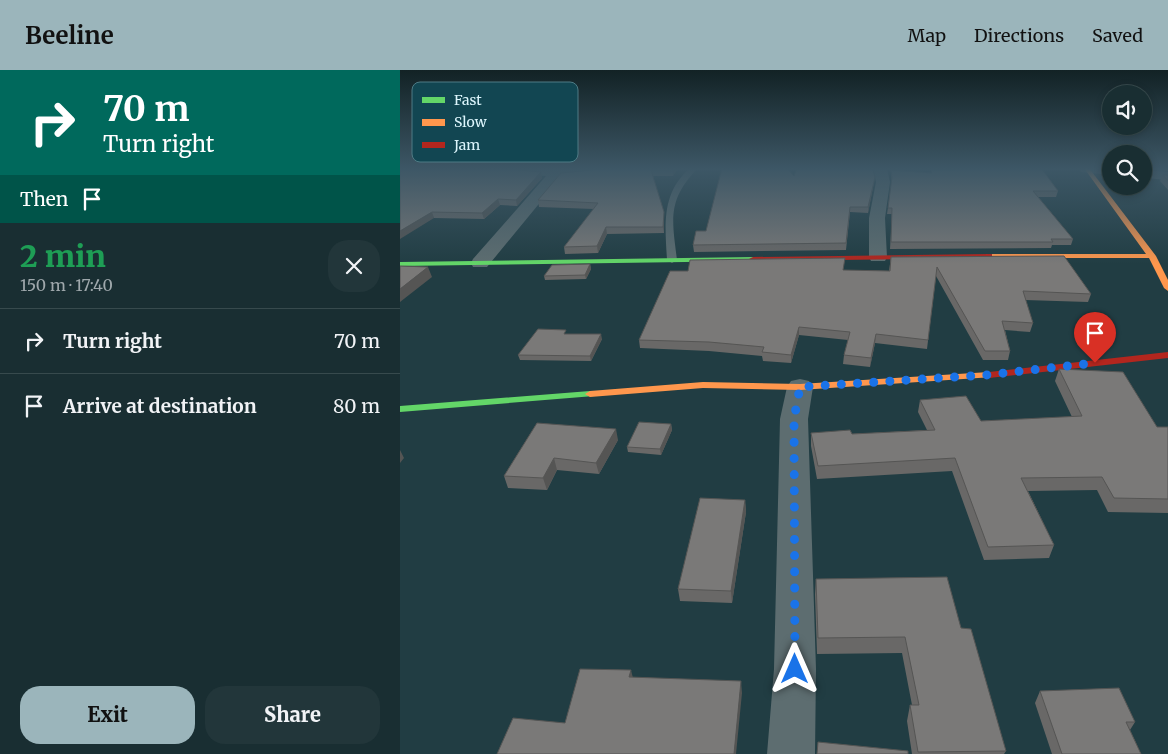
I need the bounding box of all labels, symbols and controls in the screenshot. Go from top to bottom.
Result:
text: Beeline [25,20,114,51]
text: Map [908,24,946,47]
text: Directions [974,24,1064,47]
text: Saved [1092,24,1143,47]
legend [412,82,578,162]
map controls [1102,85,1152,195]
button: sound [1102,85,1152,135]
text: 70 m [103,87,190,131]
icon: right [20,90,85,155]
text: Fast [454,91,482,109]
text: Slow [454,113,487,131]
text: Turn right [103,130,214,158]
text: Jam [453,136,480,154]
button: search [1102,145,1152,195]
icon: arrive [78,185,106,213]
text: Then [20,187,68,211]
text: 2 min [20,237,106,275]
button: close [328,240,380,292]
text: 150 m · 17:40 [20,275,113,295]
pin [1074,312,1116,363]
icon: arrive [1081,319,1109,347]
icon: right [20,327,48,355]
text: Turn right [63,329,162,353]
text: 70 m [334,329,380,353]
icon: arrive [20,392,48,420]
text: Arrive at destination [63,394,257,418]
text: 80 m [333,394,380,418]
position arrow [768,642,820,694]
button: Exit [20,686,195,744]
button: Share [205,686,380,744]

